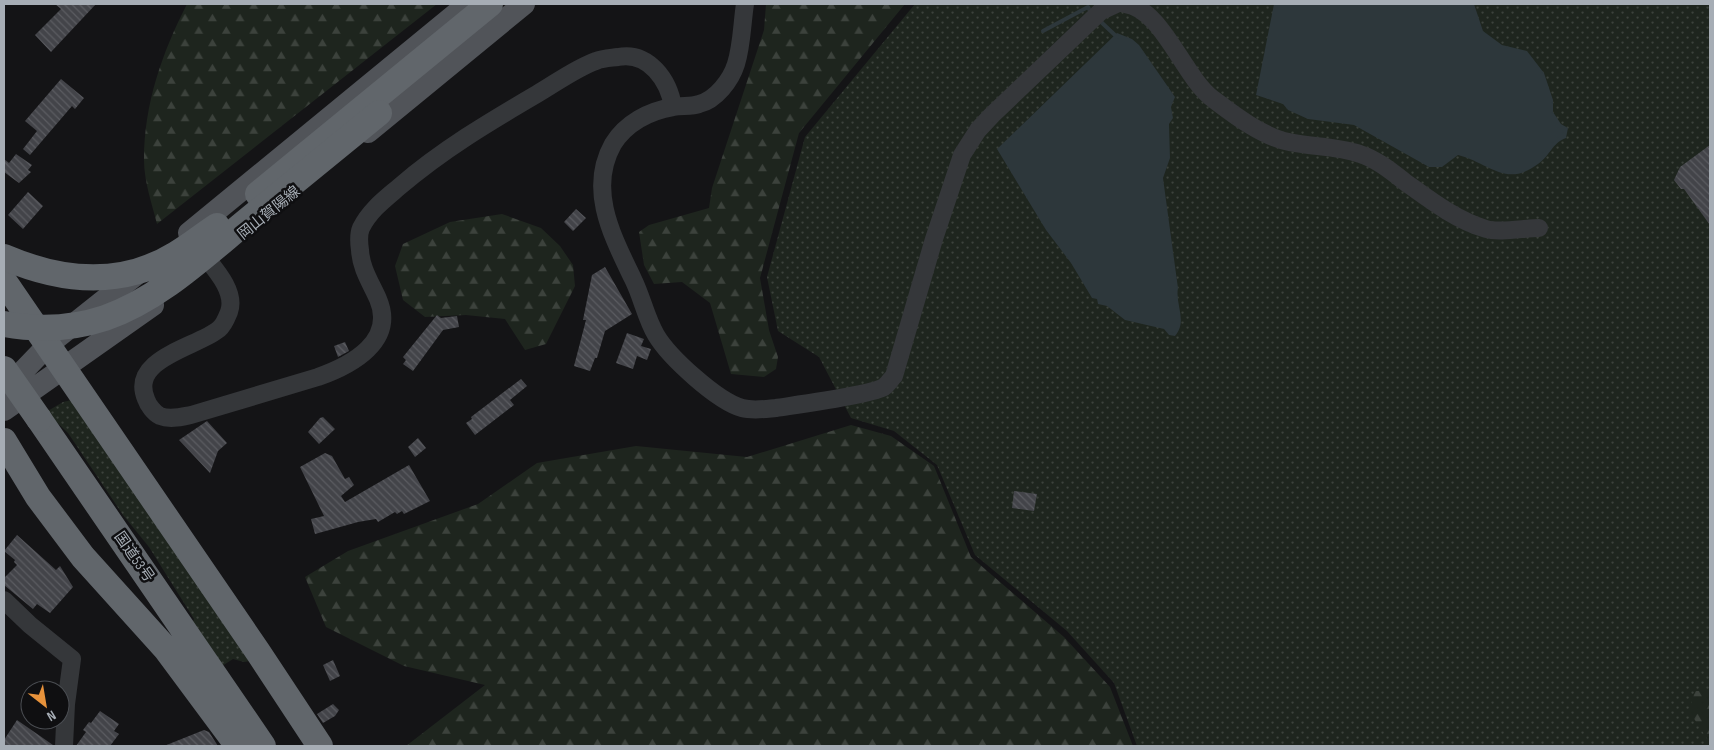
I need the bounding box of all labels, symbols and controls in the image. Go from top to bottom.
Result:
street label: 岡山賀陽線 [234,182,304,244]
street label: 国道53号 [110,528,158,586]
north arrow [20,680,70,730]
text: N [44,707,59,725]

